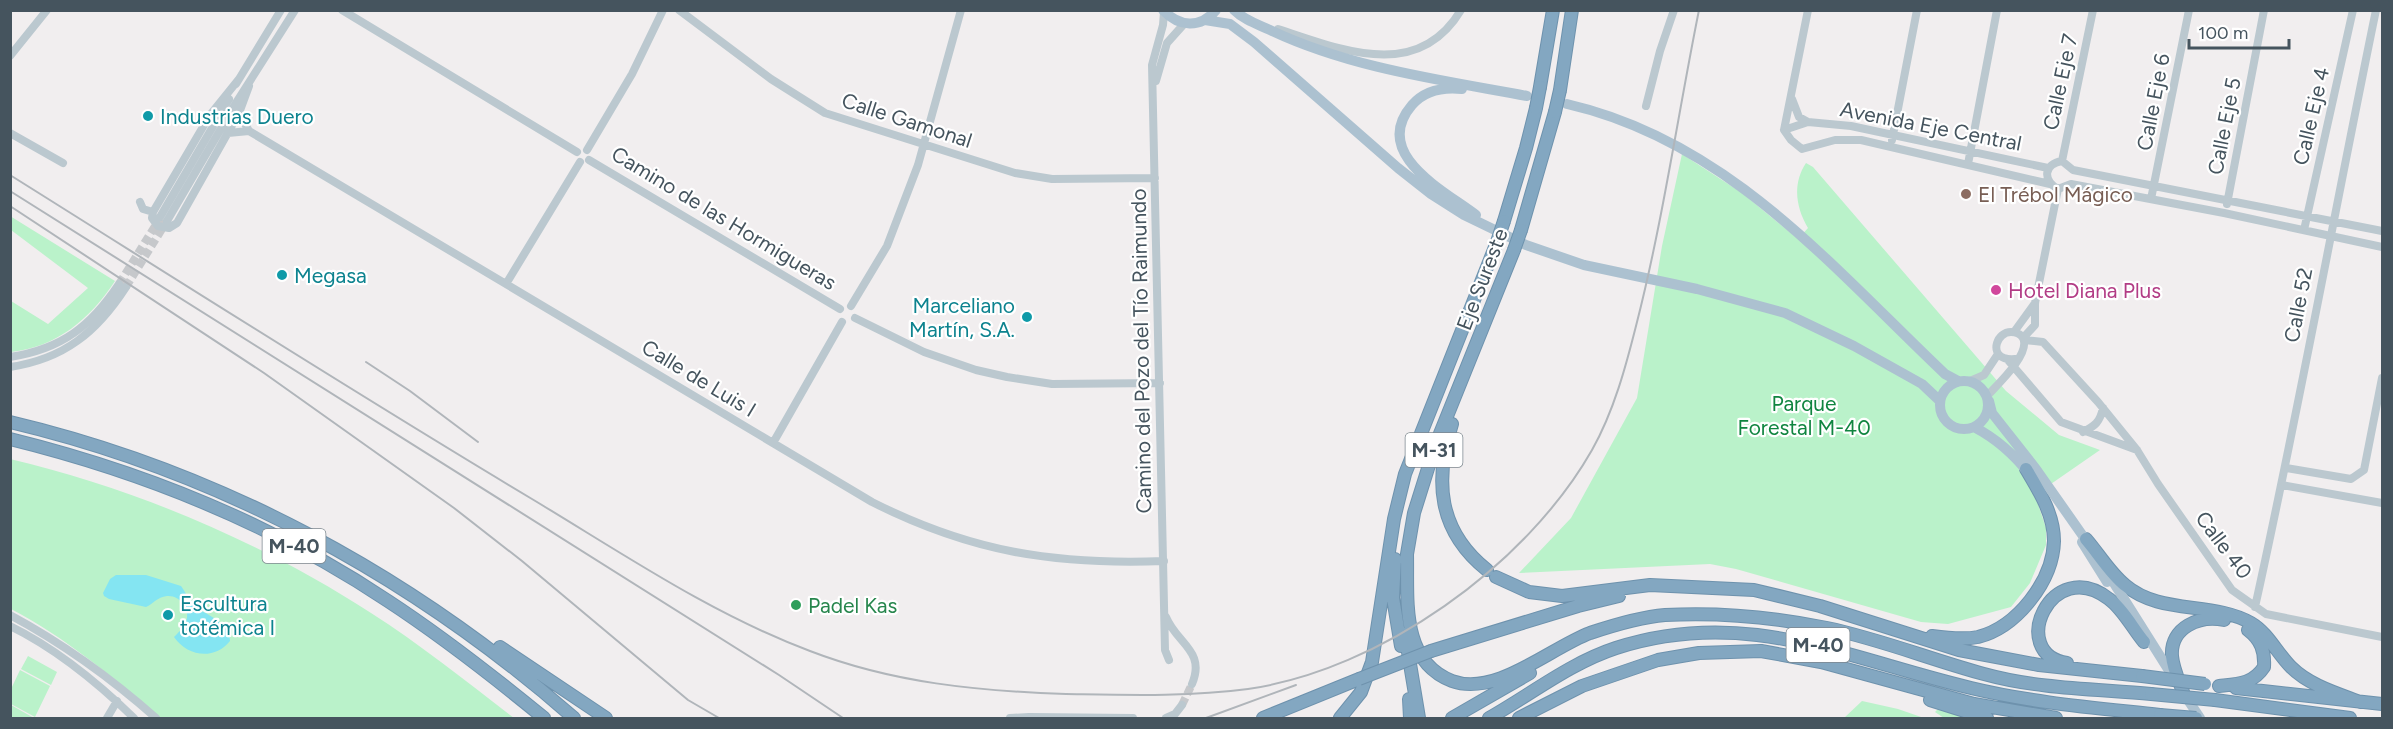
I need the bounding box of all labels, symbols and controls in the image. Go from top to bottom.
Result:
scale bar [2189,12,2290,50]
text: 100 m [2198,22,2248,44]
street label: Calle Eje 7 [2038,32,2082,132]
street label: Calle Eje 6 [2131,51,2175,153]
street label: Calle Eje 4 [2288,65,2334,167]
street label: Calle Eje 5 [2202,75,2246,177]
street label: Calle Gamonal [839,87,975,153]
street label: Avenida Eje Central [1838,96,2024,156]
place label: Industrias Duero [160,104,314,129]
marker: Industrias Duero [141,109,155,123]
street label: Camino de las Hormigueras [607,141,841,295]
place label: El Trébol Mágico [1978,182,2133,207]
marker: El Trébol Mágico [1959,187,1973,201]
street label: Camino del Pozo del Tío Raimundo [1126,188,1156,514]
street label: Eje Sureste [1451,225,1513,333]
place label: Megasa [294,263,367,288]
street label: Calle 52 [2279,266,2317,344]
marker: Megasa [275,268,289,282]
place label: Hotel Diana Plus [2008,278,2161,303]
marker: Hotel Diana Plus [1989,283,2003,297]
place label: Marceliano Martín, S.A. [909,293,1015,342]
marker: Marceliano Martín, S.A. [1020,310,1034,324]
street label: Calle de Luis I [637,334,761,422]
park label: Parque Forestal M-40 [1737,391,1871,440]
road number: M-31 [1406,433,1462,467]
street label: Calle 40 [2190,506,2258,584]
road number: M-40 [262,529,326,563]
place label: Escultura totémica I [180,591,275,640]
place label: Padel Kas [808,593,897,618]
marker: Padel Kas [789,598,803,612]
marker: Escultura totémica I [161,608,175,622]
road number: M-40 [1786,628,1850,662]

